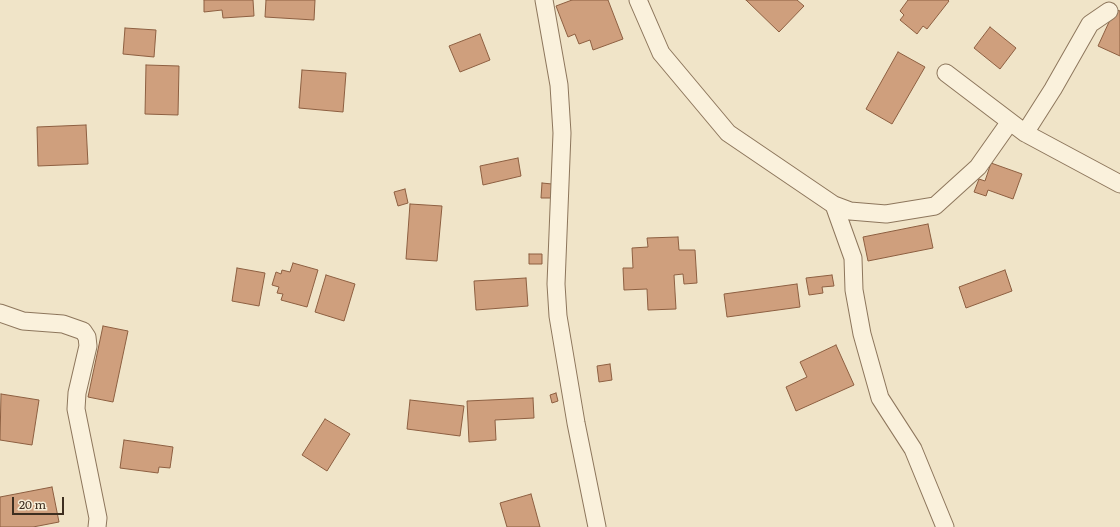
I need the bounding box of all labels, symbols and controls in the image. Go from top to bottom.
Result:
scale bar [14,489,66,515]
text: 20 m [19,495,46,513]

